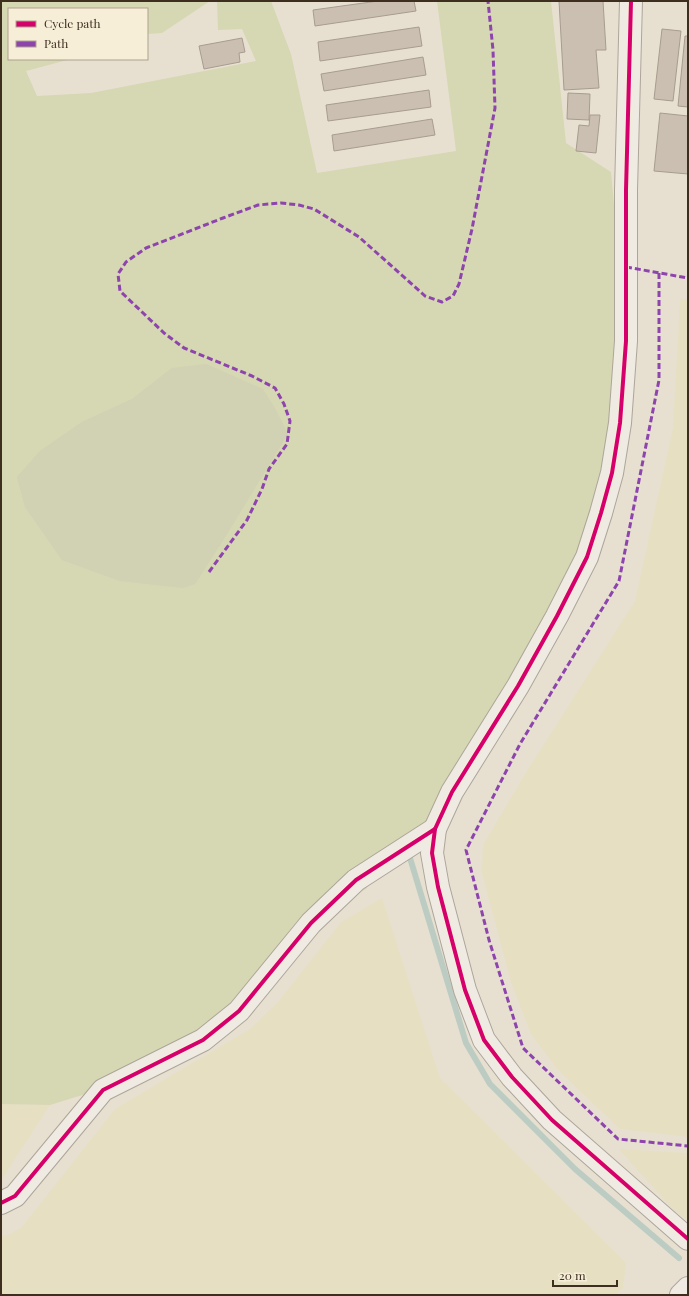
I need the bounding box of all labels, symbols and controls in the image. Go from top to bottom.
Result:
legend [8,8,148,60]
text: Cycle path [44,15,101,31]
text: Path [44,35,68,51]
scale bar [553,1262,617,1288]
text: 20 m [559,1267,586,1283]

